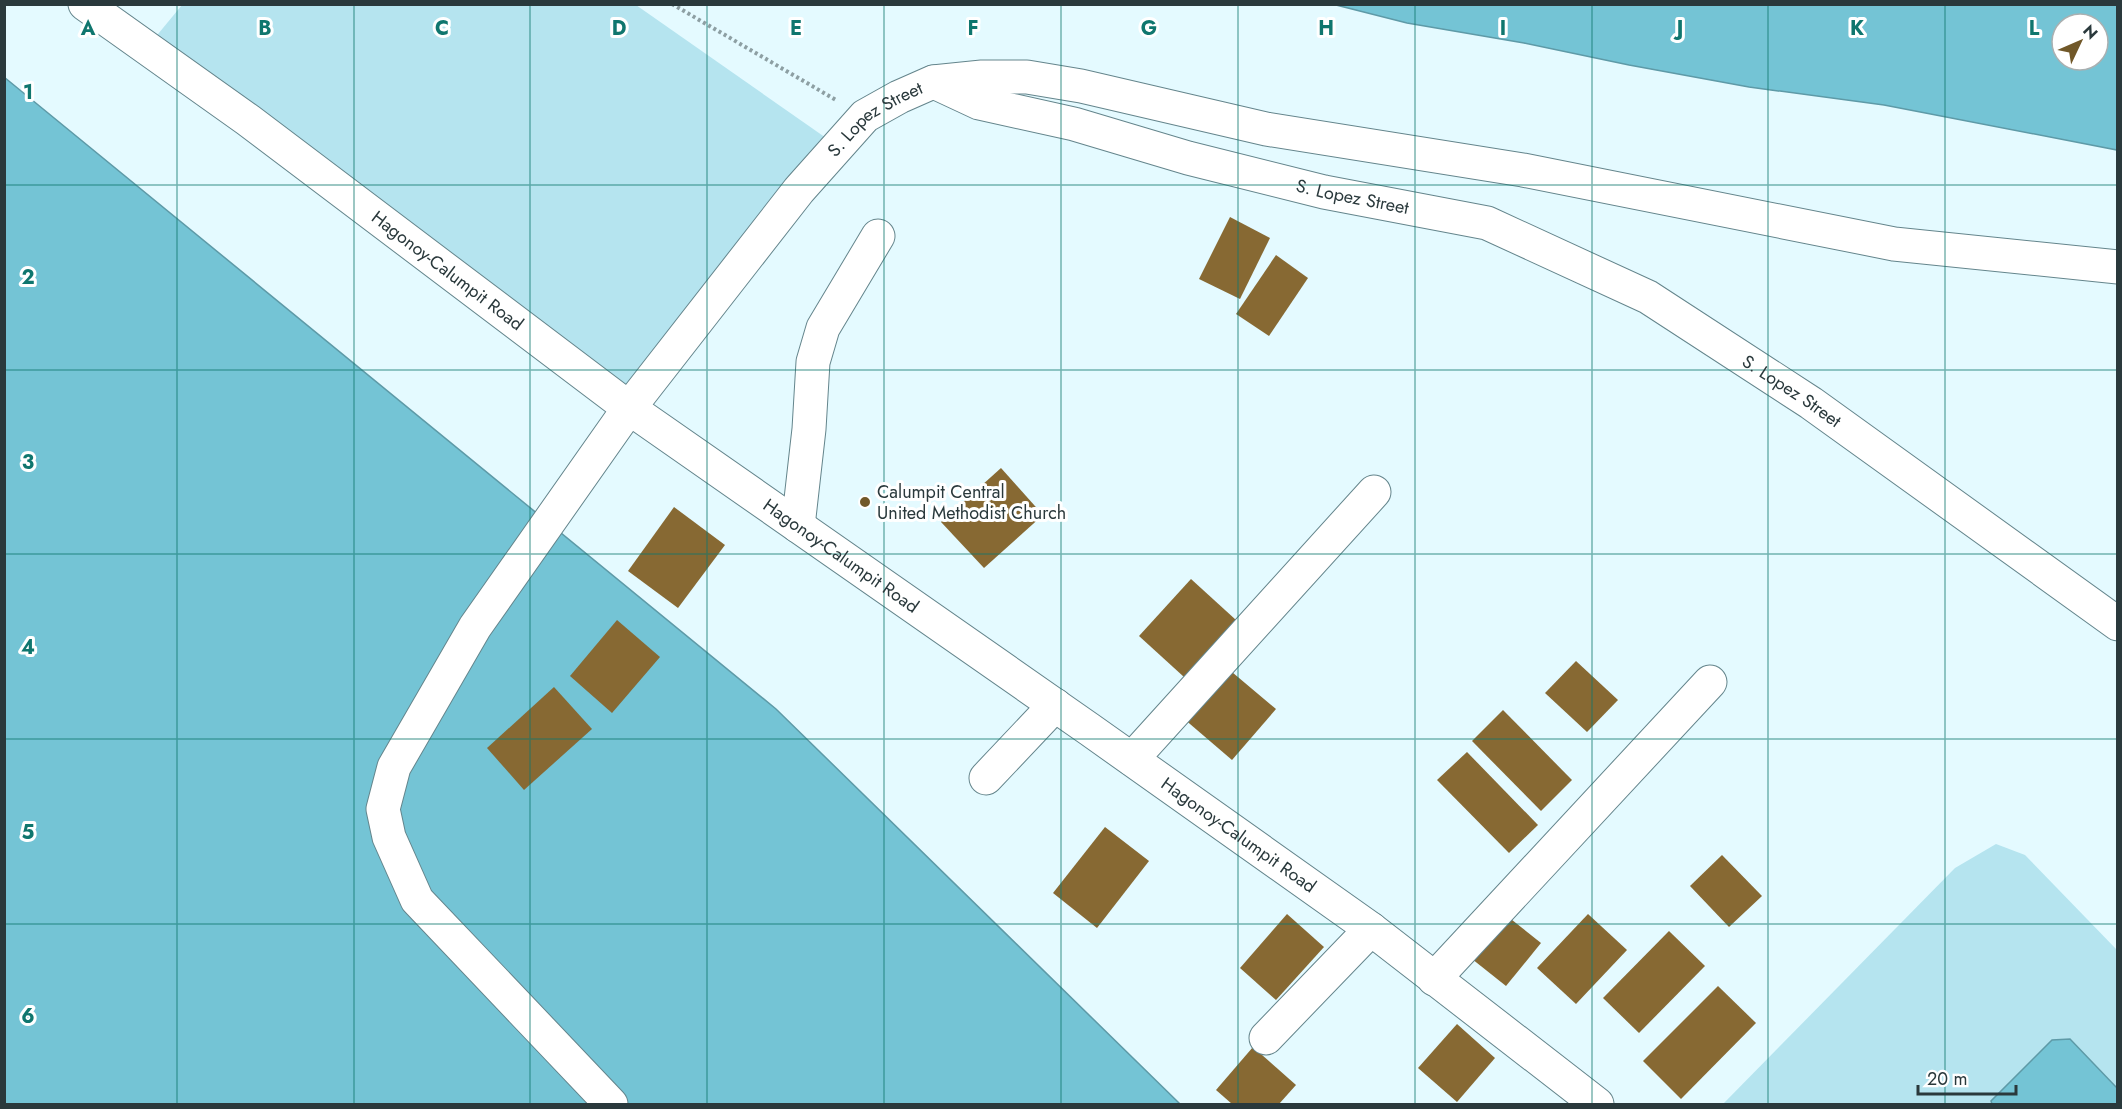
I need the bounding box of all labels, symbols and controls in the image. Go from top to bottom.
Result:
north arrow [2050,12,2110,72]
text: A [80,14,96,43]
text: B [258,14,272,43]
text: C [435,14,449,43]
text: D [612,14,626,43]
text: E [790,14,802,43]
text: F [967,14,979,43]
text: G [1141,14,1157,43]
text: H [1318,14,1334,43]
text: I [1500,14,1506,43]
text: J [1673,14,1683,43]
text: K [1850,14,1864,43]
text: L [2029,14,2040,43]
text: N [2078,19,2103,44]
street label: S. Lopez Street [821,75,928,163]
text: 1 [23,78,33,107]
street label: S. Lopez Street [1293,173,1412,221]
street label: Hagonoy-Calumpit Road [366,205,529,337]
text: 2 [21,263,35,292]
street label: S. Lopez Street [1737,349,1847,434]
text: 3 [22,448,34,477]
place label: Calumpit Central United Methodist Church [877,479,1066,526]
street label: Hagonoy-Calumpit Road [758,492,924,619]
marker: Calumpit Central United Methodist Church [858,495,872,509]
text: 4 [21,633,35,662]
street label: Hagonoy-Calumpit Road [1156,771,1321,899]
text: 5 [22,818,35,847]
text: 6 [21,1002,35,1031]
scale bar [1918,1058,2016,1096]
text: 20 m [1927,1066,1967,1092]

